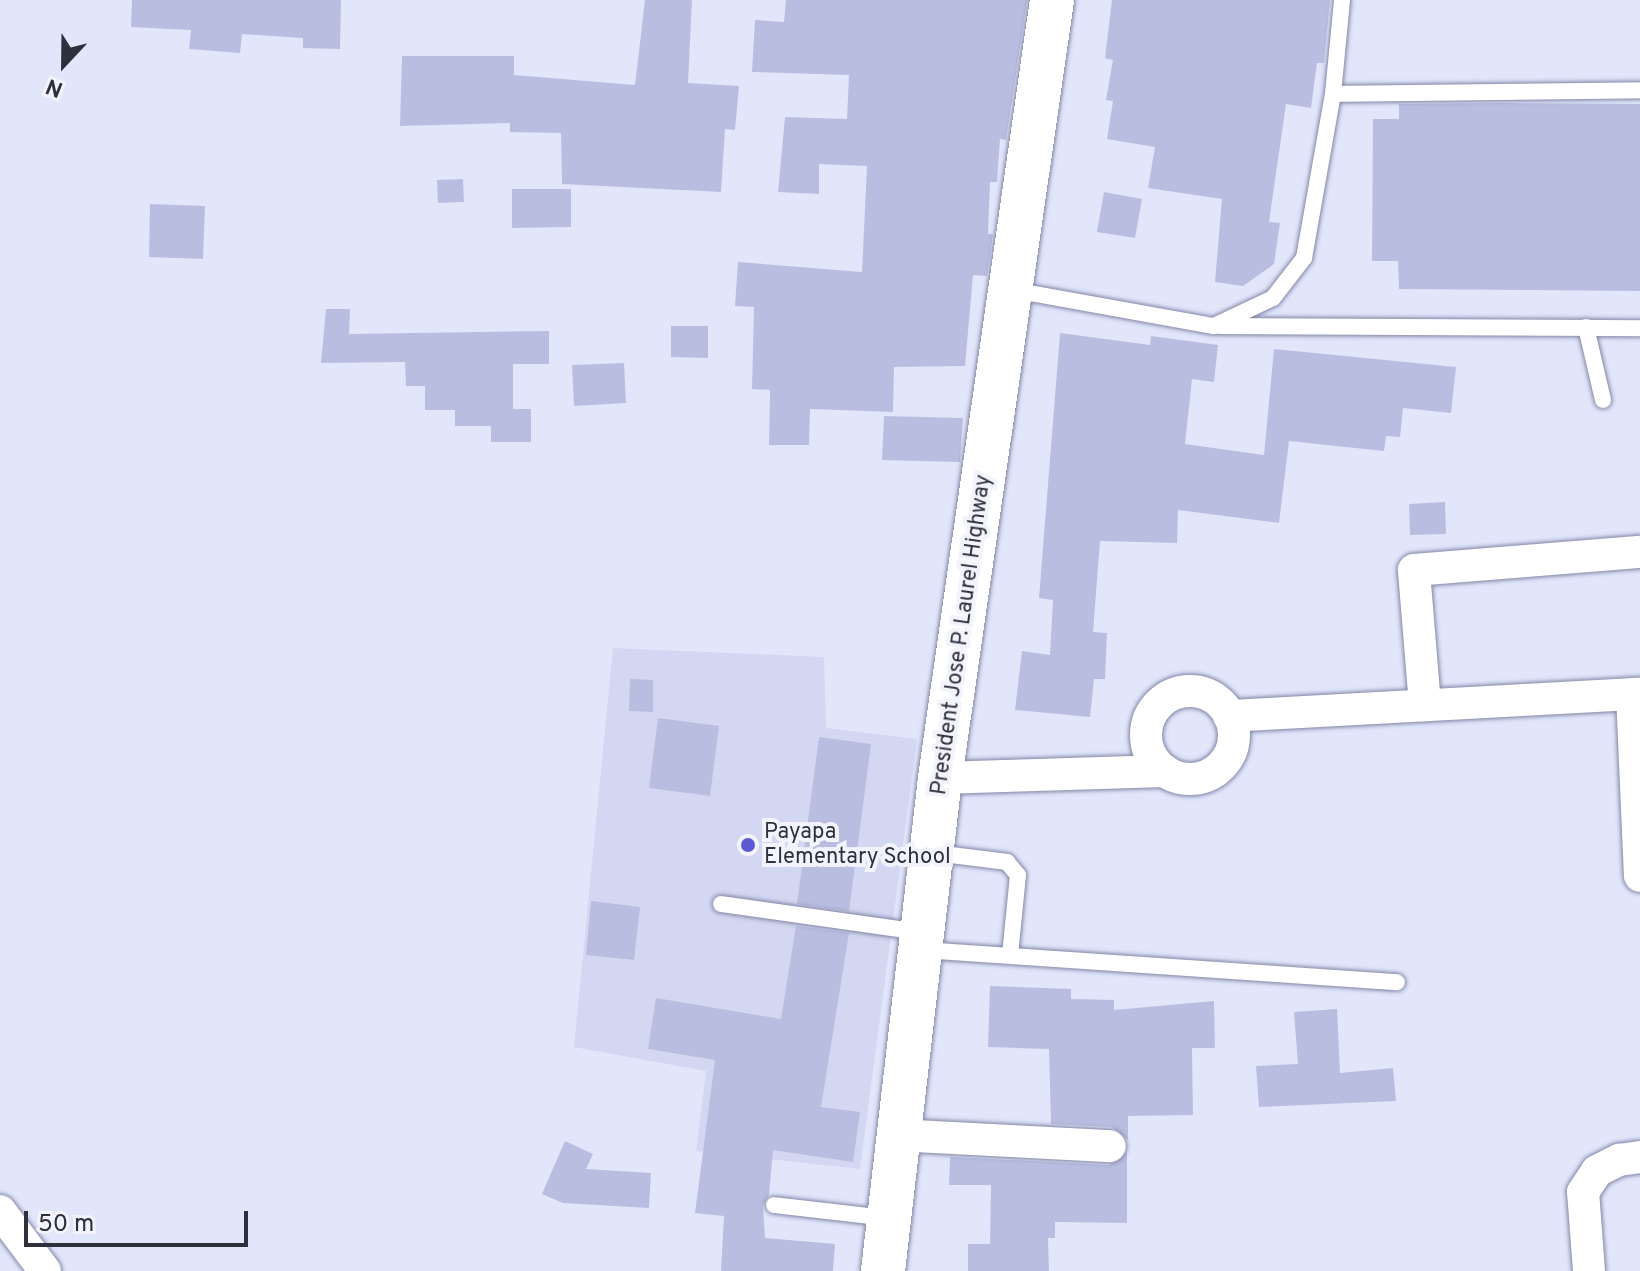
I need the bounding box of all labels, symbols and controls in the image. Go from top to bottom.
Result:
north arrow [24,24,104,104]
text: N [42,71,67,102]
street label: President Jose P. Laurel Highway [926,473,998,797]
place label: Payapa Elementary School [764,819,951,870]
marker: Payapa Elementary School [739,836,757,854]
scale bar [28,1195,252,1245]
text: 50 m [38,1210,94,1240]

